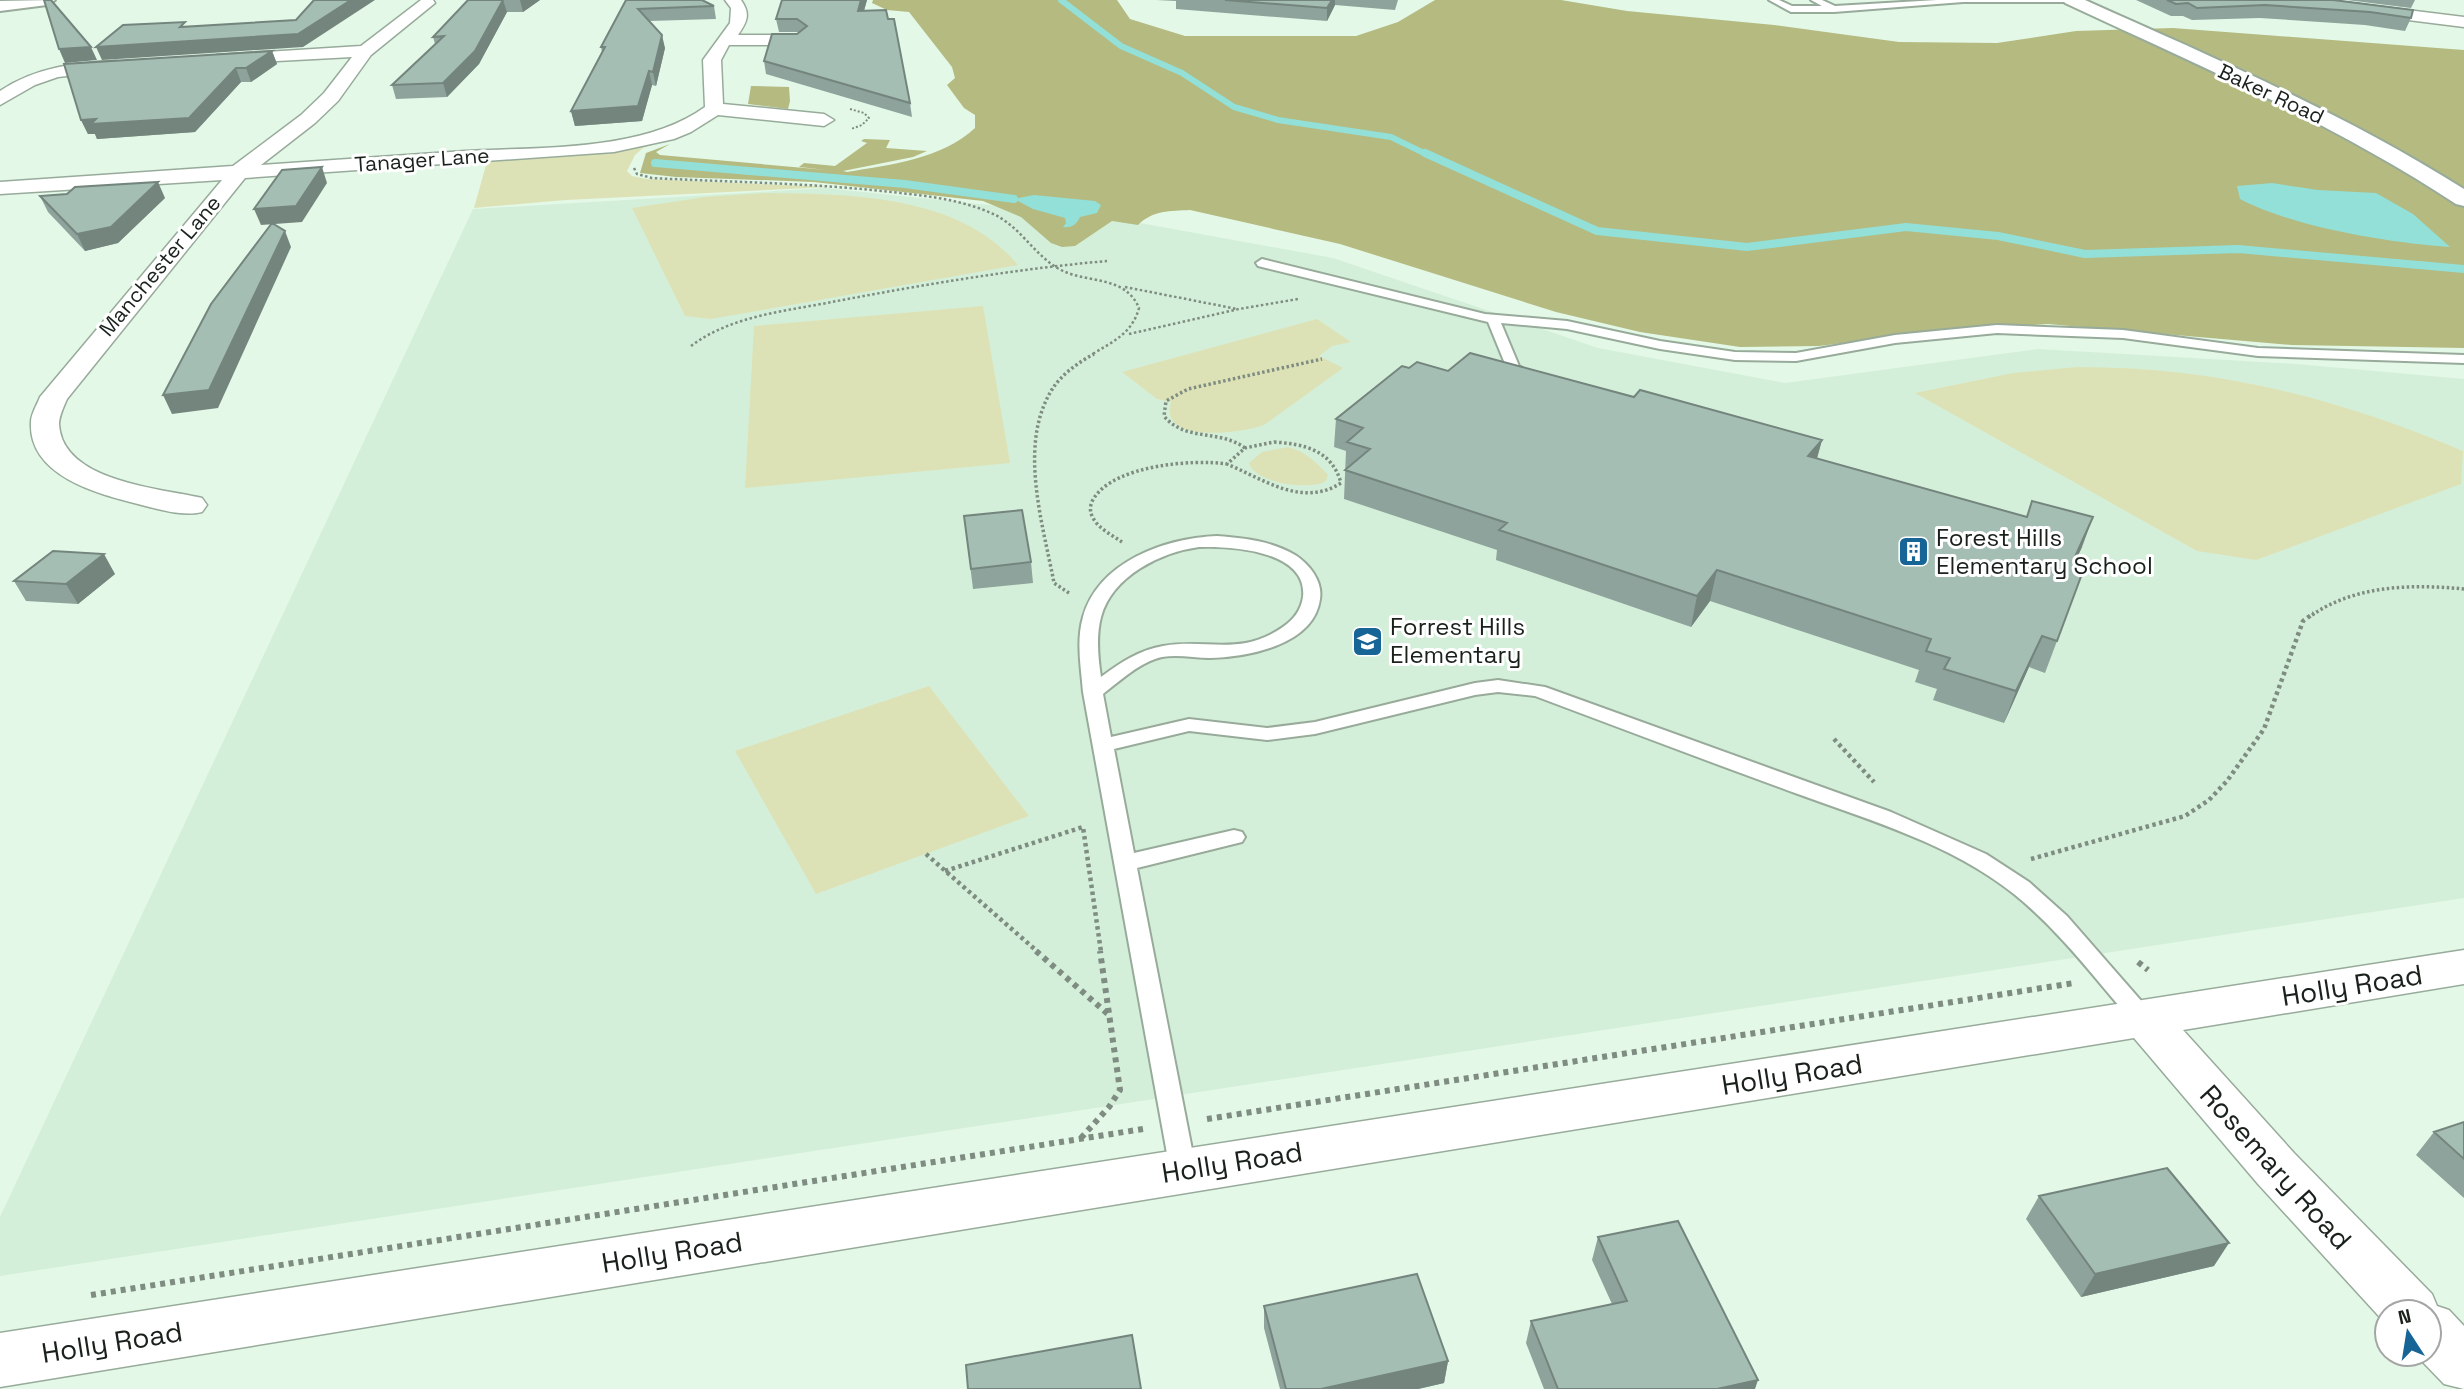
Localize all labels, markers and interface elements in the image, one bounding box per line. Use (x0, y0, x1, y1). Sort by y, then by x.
street label: Baker Road (2214, 57, 2329, 130)
street label: Tanager Lane (354, 141, 490, 178)
street label: Manchester Lane (93, 190, 226, 342)
place label: Forest Hills Elementary School (1936, 522, 2153, 581)
building icon: Forest Hills Elementary School (1896, 535, 1930, 569)
place label: Forrest Hills Elementary (1390, 611, 1525, 670)
school or university icon: Forrest Hills Elementary (1350, 624, 1384, 658)
street label: Holly Road (2279, 956, 2425, 1014)
street label: Holly Road (1719, 1045, 1865, 1103)
street label: Rosemary Road (2192, 1077, 2360, 1257)
street label: Holly Road (1159, 1133, 1305, 1191)
street label: Holly Road (599, 1223, 745, 1281)
north arrow (2373, 1298, 2443, 1368)
text: N (2396, 1303, 2413, 1330)
street label: Holly Road (39, 1313, 185, 1371)

